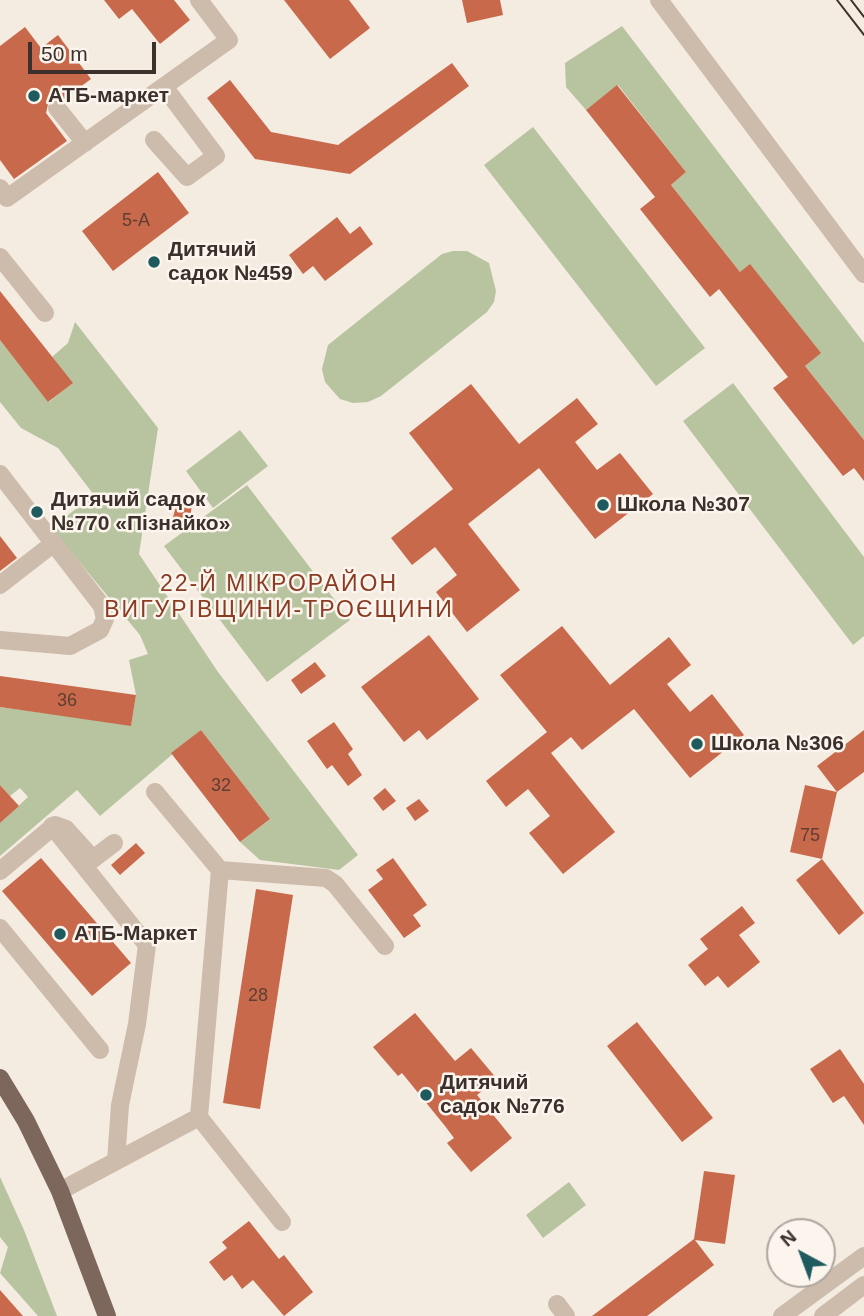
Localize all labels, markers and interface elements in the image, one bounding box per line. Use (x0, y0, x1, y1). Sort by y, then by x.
scale bar (32, 28, 159, 72)
text: 50 m (41, 42, 88, 65)
place label: АТБ-маркет (48, 83, 169, 109)
marker: АТБ-маркет (26, 88, 42, 104)
house number: 5-А (122, 210, 150, 232)
place label: Дитячий садок №459 (168, 237, 293, 287)
marker: Дитячий садок №459 (146, 254, 162, 270)
place label: Дитячий садок №770 «Пізнайко» (51, 487, 230, 537)
place label: Школа №307 (617, 492, 750, 518)
marker: Школа №307 (595, 497, 611, 513)
marker: Дитячий садок №770 «Пізнайко» (29, 504, 45, 520)
district label: 22-Й МІКРОРАЙОН ВИГУРІВЩИНИ-ТРОЄЩИНИ (107, 571, 451, 625)
house number: 36 (57, 690, 77, 712)
place label: Школа №306 (711, 731, 844, 757)
marker: Школа №306 (689, 736, 705, 752)
house number: 32 (211, 775, 231, 797)
house number: 75 (800, 825, 820, 847)
place label: АТБ-Маркет (74, 921, 197, 947)
marker: АТБ-Маркет (52, 926, 68, 942)
house number: 28 (248, 985, 268, 1007)
place label: Дитячий садок №776 (440, 1070, 565, 1120)
marker: Дитячий садок №776 (418, 1087, 434, 1103)
north arrow (766, 1218, 836, 1288)
text: N (776, 1226, 800, 1251)

